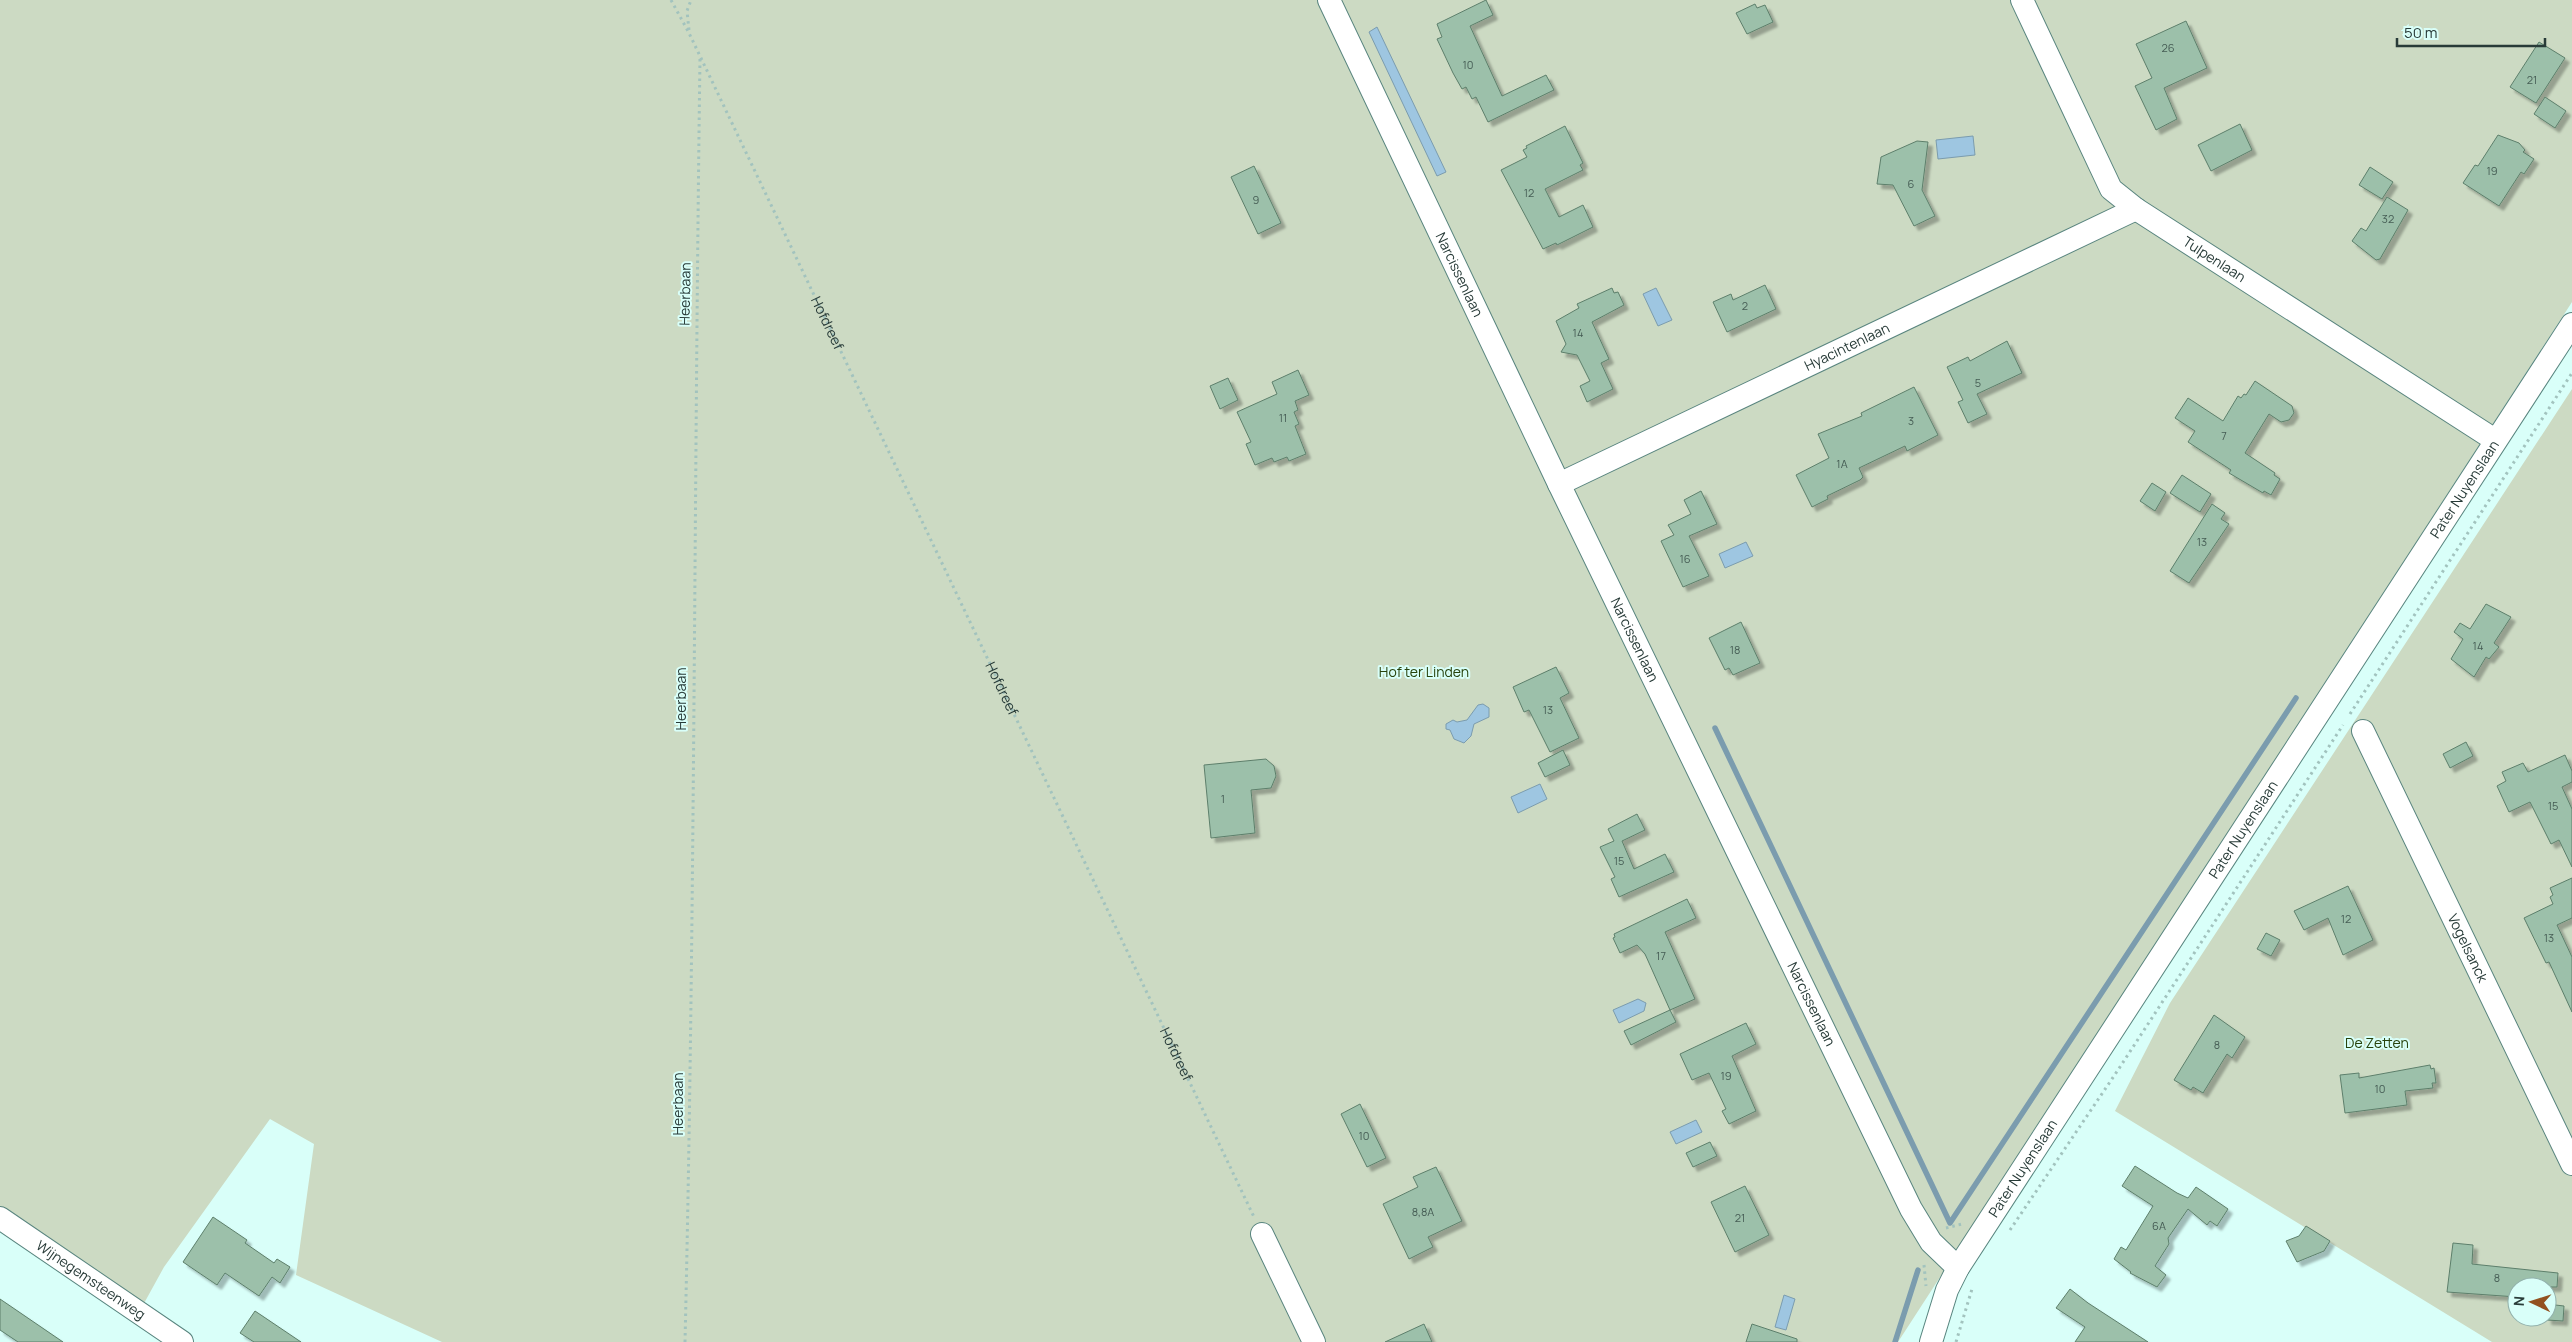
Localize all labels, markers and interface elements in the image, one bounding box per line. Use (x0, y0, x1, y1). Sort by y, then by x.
scale bar (2397, 15, 2544, 47)
text: 50 m (2404, 22, 2438, 43)
house number: 26 (2161, 40, 2175, 55)
house number: 10 (1462, 57, 1474, 72)
house number: 21 (2527, 72, 2537, 87)
house number: 19 (2486, 163, 2498, 178)
house number: 6 (1908, 176, 1915, 191)
house number: 12 (1524, 185, 1534, 200)
house number: 9 (1253, 192, 1260, 207)
house number: 32 (2382, 211, 2394, 226)
street label: Narcissenlaan (1432, 229, 1488, 320)
street label: Tulpenlaan (2180, 232, 2250, 286)
street label: Heerbaan (674, 262, 695, 326)
street label: Hofdreef (807, 293, 849, 353)
house number: 2 (1742, 298, 1748, 313)
street label: Hyacintenlaan (1801, 318, 1893, 375)
house number: 14 (1573, 325, 1583, 340)
house number: 5 (1975, 375, 1981, 390)
house number: 11 (1279, 410, 1287, 425)
house number: 3 (1908, 413, 1914, 428)
house number: 7 (2221, 428, 2227, 443)
street label: Pater Nuyenslaan (2425, 436, 2503, 542)
house number: 1A (1836, 456, 1848, 471)
house number: 13 (2197, 534, 2207, 549)
house number: 16 (1679, 551, 1691, 566)
street label: Narcissenlaan (1607, 594, 1664, 685)
house number: 14 (2473, 638, 2483, 653)
house number: 18 (1730, 642, 1740, 657)
street label: Hofdreef (981, 659, 1023, 718)
park label: Hof ter Linden (1379, 662, 1469, 681)
street label: Heerbaan (671, 667, 690, 731)
house number: 13 (1543, 702, 1553, 717)
street label: Pater Nuyenslaan (2204, 777, 2282, 882)
house number: 1 (1221, 791, 1225, 806)
house number: 15 (2548, 798, 2558, 813)
house number: 15 (1614, 853, 1624, 868)
street label: Vogelsanck (2444, 910, 2493, 986)
house number: 12 (2341, 911, 2351, 926)
house number: 13 (2544, 930, 2554, 945)
house number: 17 (1656, 948, 1666, 963)
street label: Narcissenlaan (1783, 959, 1840, 1049)
street label: Hofdreef (1156, 1024, 1198, 1084)
park label: De Zetten (2345, 1033, 2409, 1052)
house number: 8 (2214, 1037, 2220, 1052)
house number: 19 (1720, 1068, 1732, 1083)
street label: Heerbaan (668, 1072, 687, 1136)
house number: 10 (2374, 1081, 2386, 1096)
street label: Pater Nuyenslaan (1984, 1115, 2061, 1221)
house number: 10 (1358, 1128, 1370, 1143)
house number: 8,8A (1412, 1204, 1434, 1219)
house number: 21 (1735, 1210, 1745, 1225)
house number: 6A (2152, 1218, 2166, 1233)
street label: Wijnegemsteenweg (33, 1236, 150, 1324)
house number: 8 (2494, 1270, 2500, 1285)
north arrow (2507, 1277, 2557, 1327)
text: N (2509, 1295, 2528, 1307)

